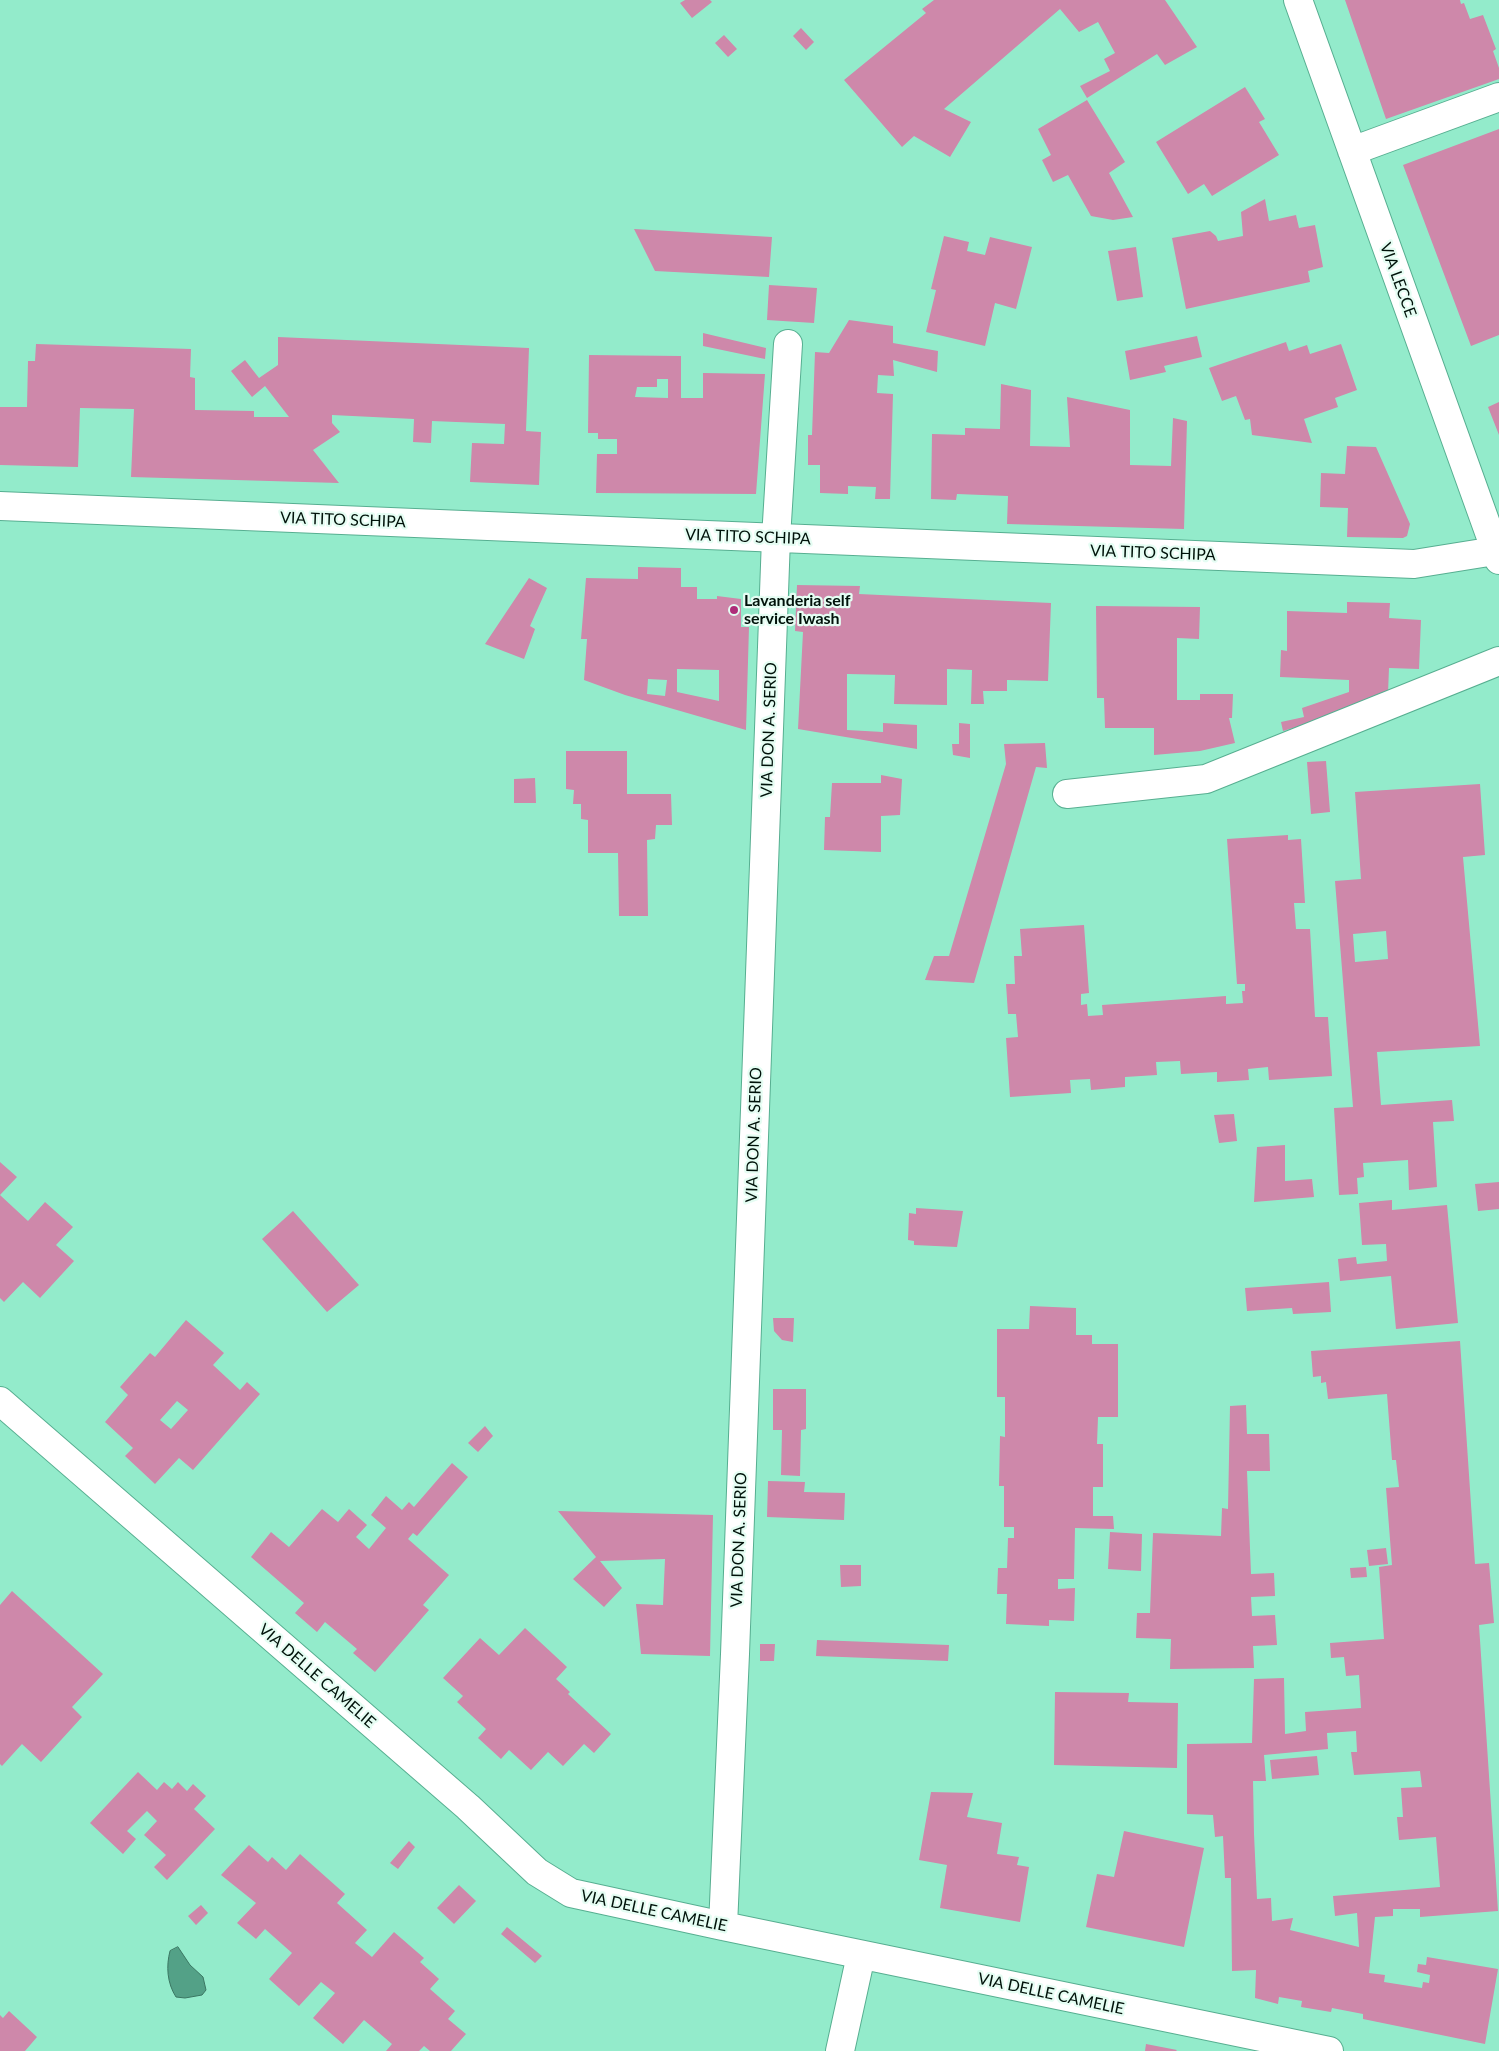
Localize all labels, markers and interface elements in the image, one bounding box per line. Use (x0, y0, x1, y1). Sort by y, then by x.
street label: VIA LECCE (1376, 240, 1420, 320)
street label: VIA TITO SCHIPA (280, 508, 406, 532)
street label: VIA TITO SCHIPA (685, 525, 811, 549)
street label: VIA TITO SCHIPA (1090, 541, 1216, 565)
place label: Lavanderia self service Iwash (744, 591, 851, 629)
marker: Lavanderia self service Iwash (728, 604, 740, 616)
street label: VIA DON A. SERIO (757, 662, 781, 798)
street label: VIA DON A. SERIO (742, 1067, 766, 1203)
street label: VIA DON A. SERIO (727, 1472, 751, 1608)
street label: VIA DELLE CAMELIE (254, 1620, 380, 1732)
street label: VIA DELLE CAMELIE (579, 1886, 729, 1936)
street label: VIA DELLE CAMELIE (976, 1969, 1126, 2019)

